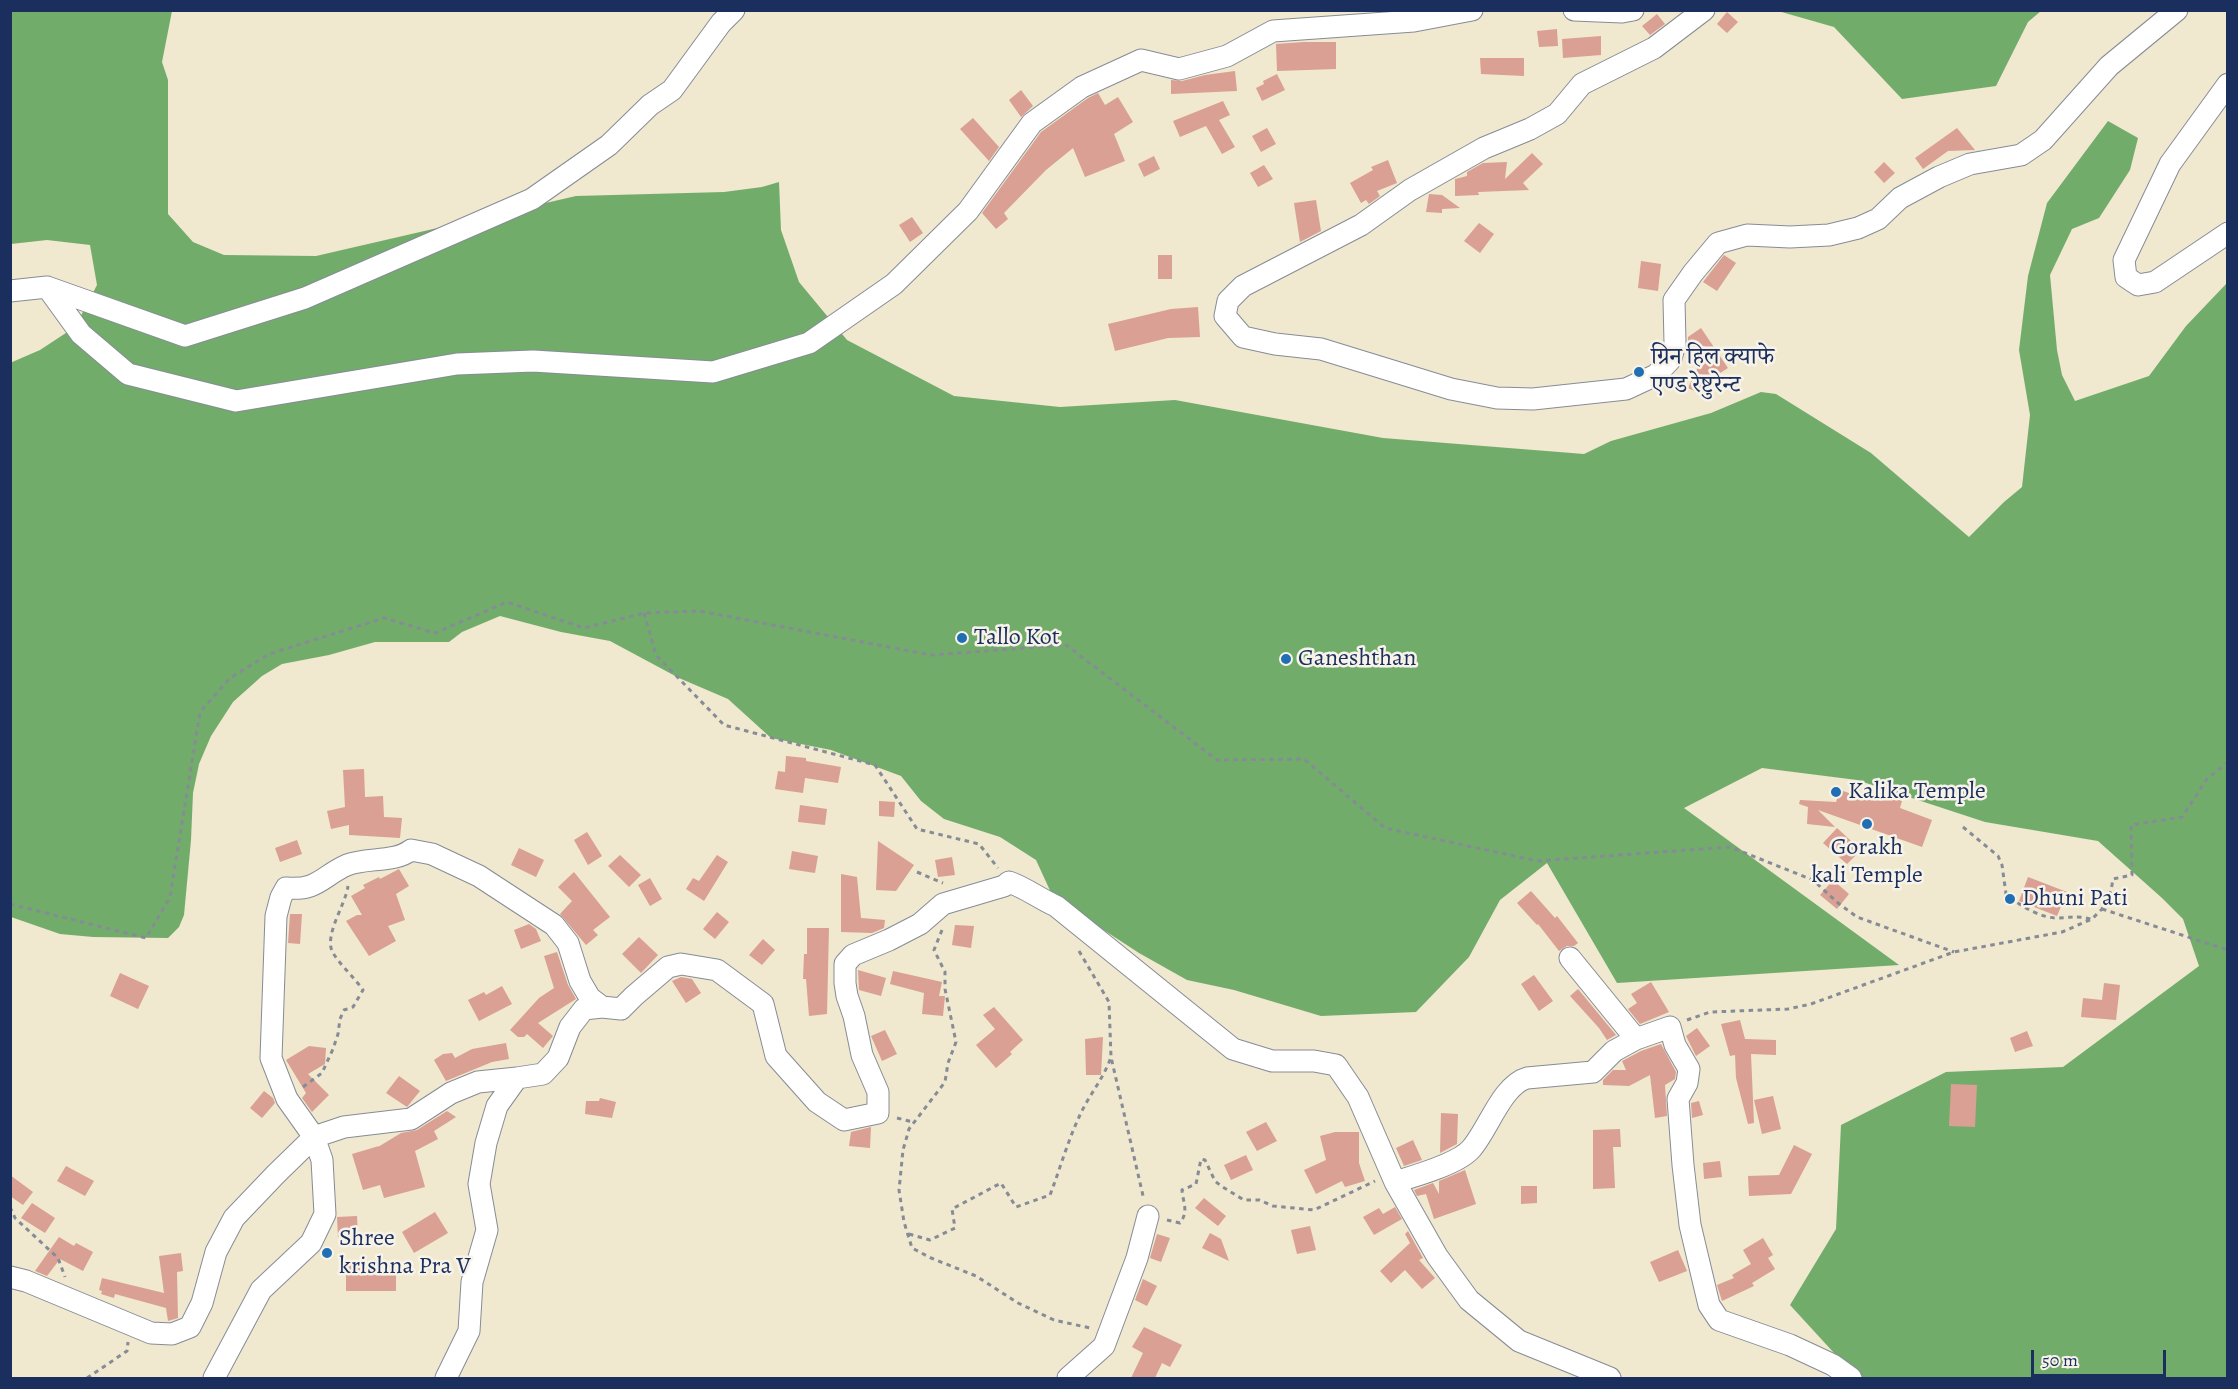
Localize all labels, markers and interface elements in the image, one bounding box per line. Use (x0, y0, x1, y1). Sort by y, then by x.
place label: ग्रिन हिल क्याफे एण्ड रेष्टुरेन्ट (1651, 344, 1774, 400)
marker: ग्रिन हिल क्याफे एण्ड रेष्टुरेन्ट (1632, 365, 1646, 379)
place label: Tallo Kot (974, 624, 1060, 652)
marker: Tallo Kot (955, 631, 969, 645)
place label: Ganeshthan (1298, 645, 1416, 673)
marker: Ganeshthan (1279, 652, 1293, 666)
place label: Kalika Temple (1848, 778, 1986, 806)
marker: Kalika Temple (1829, 785, 1843, 799)
marker: Gorakh kali Temple (1860, 817, 1874, 831)
place label: Gorakh kali Temple (1811, 834, 1923, 890)
place label: Dhuni Pati (2022, 885, 2128, 913)
marker: Dhuni Pati (2003, 892, 2017, 906)
place label: Shree krishna Pra V (339, 1225, 471, 1281)
marker: Shree krishna Pra V (320, 1246, 334, 1260)
scale bar (2034, 1338, 2169, 1376)
text: 50 m (2042, 1348, 2078, 1372)

